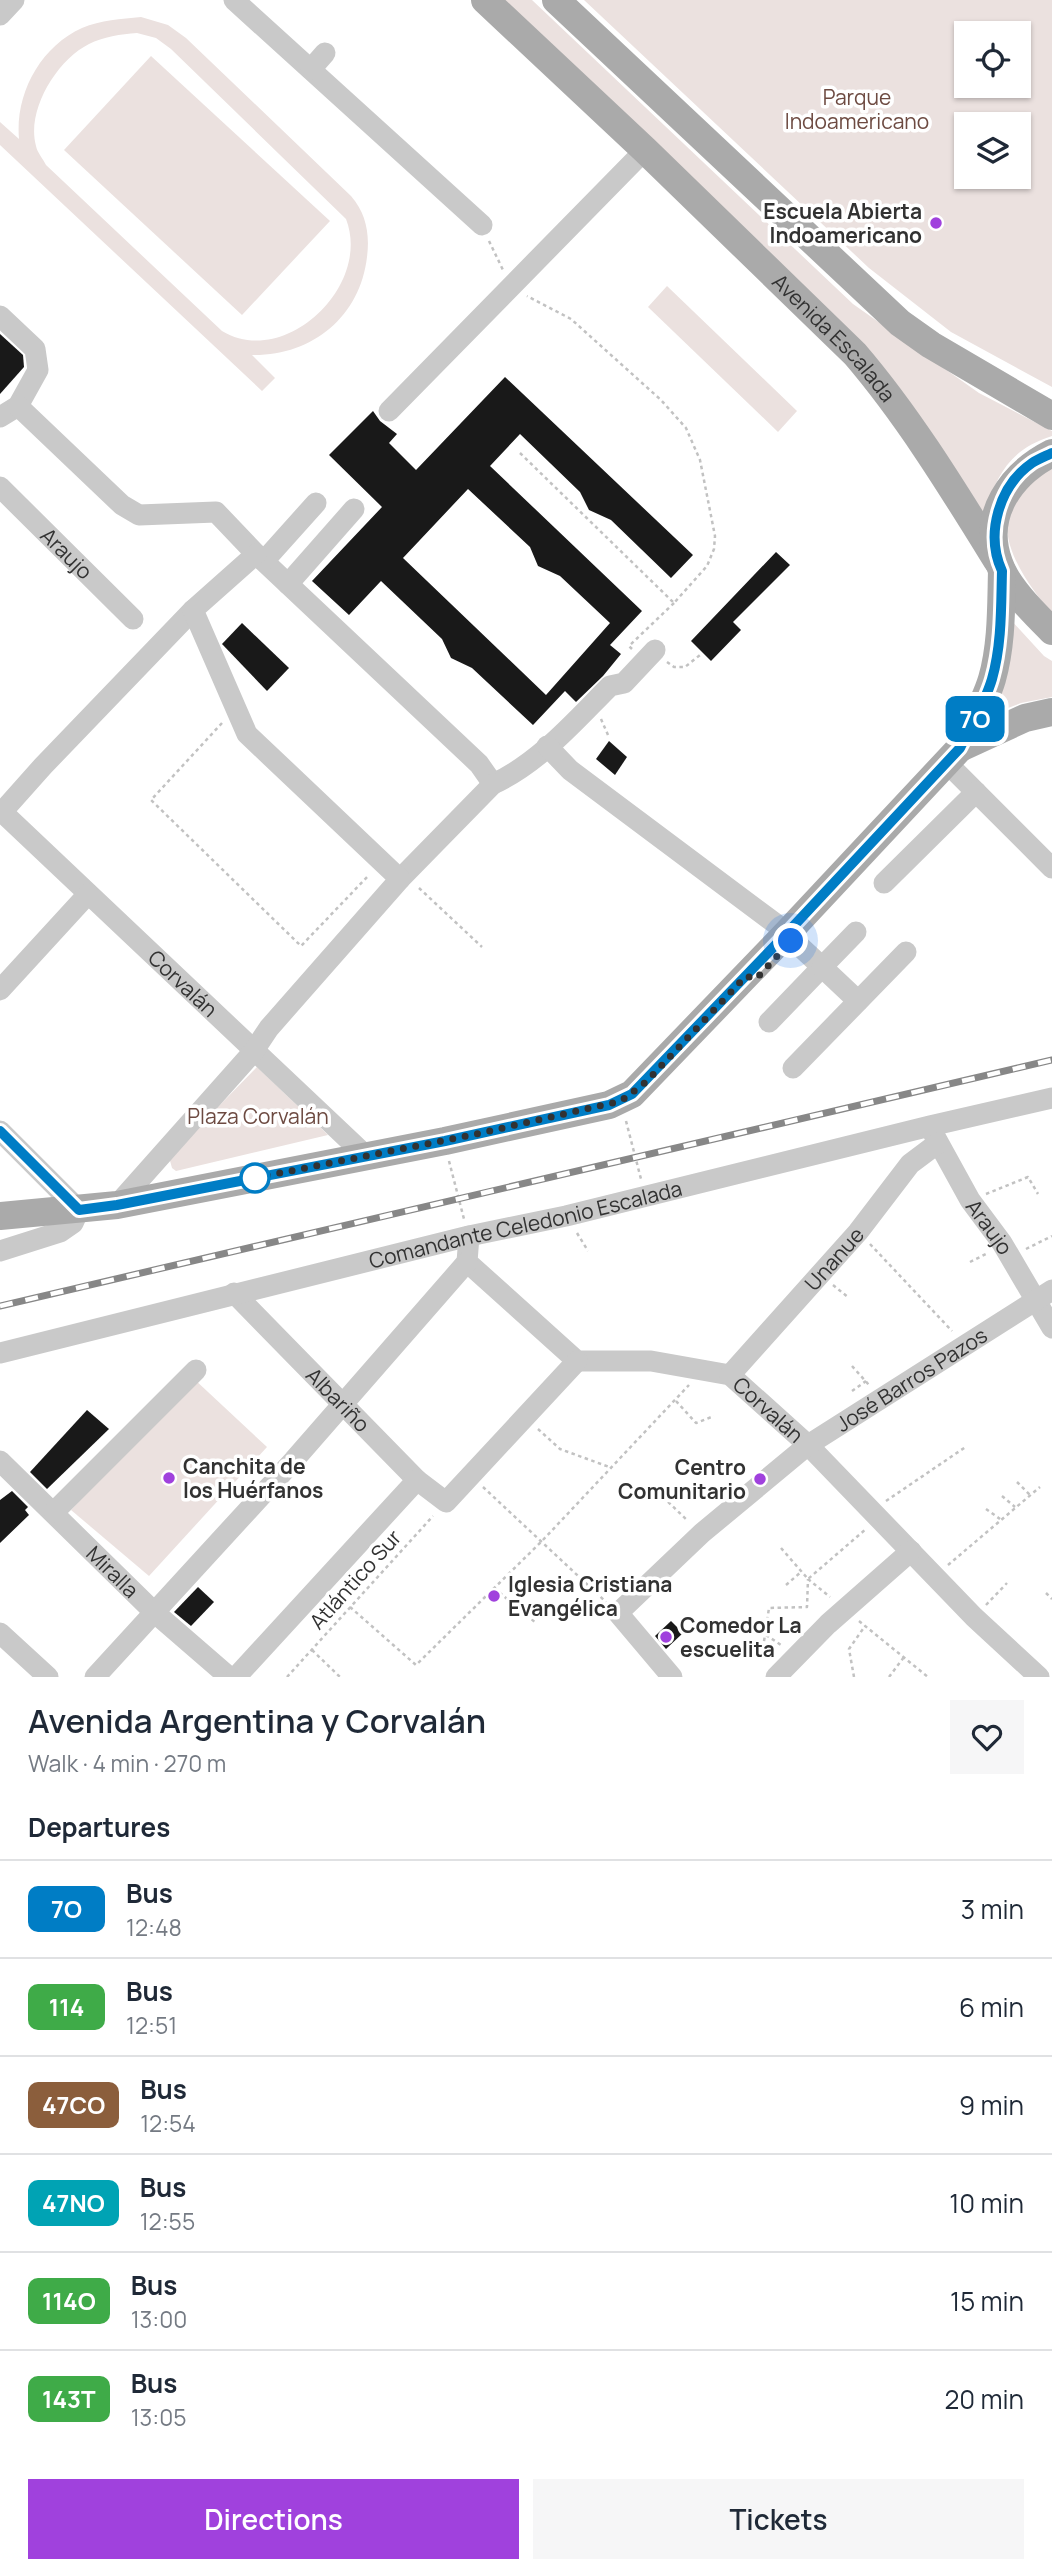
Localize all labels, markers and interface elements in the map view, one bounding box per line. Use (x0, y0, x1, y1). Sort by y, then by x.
map controls (954, 21, 1031, 189)
button: locate (954, 21, 1031, 98)
park label: Parque Indoamericano (785, 83, 929, 135)
button: layers (954, 112, 1031, 189)
place label: Escuela Abierta Indoamericano (763, 197, 922, 249)
marker: Escuela Abierta Indoamericano (928, 215, 944, 231)
street label: Avenida Escalada (767, 267, 902, 407)
street label: Araujo (35, 521, 99, 585)
line badge: 7O (944, 696, 1006, 742)
text: 7O (960, 702, 990, 735)
your location (773, 923, 808, 958)
street label: Corvalán (142, 943, 224, 1023)
park label: Plaza Corvalán (187, 1102, 329, 1130)
unlabelled marker (240, 1163, 270, 1193)
street label: Comandante Celedonio Escalada (366, 1174, 685, 1274)
street label: Araujo (960, 1193, 1020, 1259)
street label: Unanue (798, 1221, 870, 1296)
street label: José Barros Pazos (830, 1321, 992, 1438)
street label: Albariño (300, 1361, 376, 1438)
street label: Corvalán (727, 1370, 810, 1449)
place label: Canchita de los Huérfanos (183, 1452, 323, 1504)
place label: Centro Comunitario (618, 1453, 746, 1505)
marker: Canchita de los Huérfanos (161, 1470, 177, 1486)
marker: Centro Comunitario (752, 1471, 768, 1487)
street label: Atlántico Sur (303, 1523, 407, 1635)
street label: Miralla (81, 1540, 145, 1604)
place label: Iglesia Cristiana Evangélica (508, 1570, 672, 1622)
marker: Iglesia Cristiana Evangélica (486, 1588, 502, 1604)
place label: Comedor La escuelita (680, 1611, 802, 1663)
marker: Comedor La escuelita (658, 1629, 674, 1645)
text: Avenida Argentina y Corvalán (28, 1698, 486, 1743)
button: heart (950, 1700, 1024, 1774)
text: Walk · 4 min · 270 m (28, 1747, 226, 1779)
text: Departures (28, 1809, 170, 1845)
text: Bus (126, 1875, 173, 1911)
text: 3 min (961, 1891, 1024, 1927)
text: 7O (51, 1892, 82, 1925)
text: 12:48 (126, 1911, 182, 1943)
text: Bus (126, 1973, 173, 2009)
text: 6 min (959, 1989, 1024, 2025)
text: 114 (49, 1990, 84, 2023)
text: 12:51 (126, 2009, 177, 2041)
text: Bus (140, 2071, 187, 2107)
text: 9 min (959, 2087, 1024, 2123)
text: 47CO (42, 2088, 105, 2121)
text: 12:54 (140, 2107, 196, 2139)
text: Bus (140, 2169, 186, 2205)
text: 10 min (949, 2185, 1024, 2221)
text: 47NO (42, 2186, 105, 2219)
text: 12:55 (140, 2205, 195, 2237)
text: Bus (131, 2267, 177, 2303)
text: 15 min (950, 2283, 1024, 2319)
text: 114O (42, 2284, 96, 2317)
text: 13:00 (131, 2303, 187, 2335)
text: Bus (131, 2365, 177, 2401)
text: 20 min (945, 2381, 1024, 2417)
text: 143T (42, 2382, 96, 2415)
text: 13:05 (131, 2401, 187, 2433)
button: Directions (28, 2479, 519, 2559)
button: Tickets (533, 2479, 1024, 2559)

